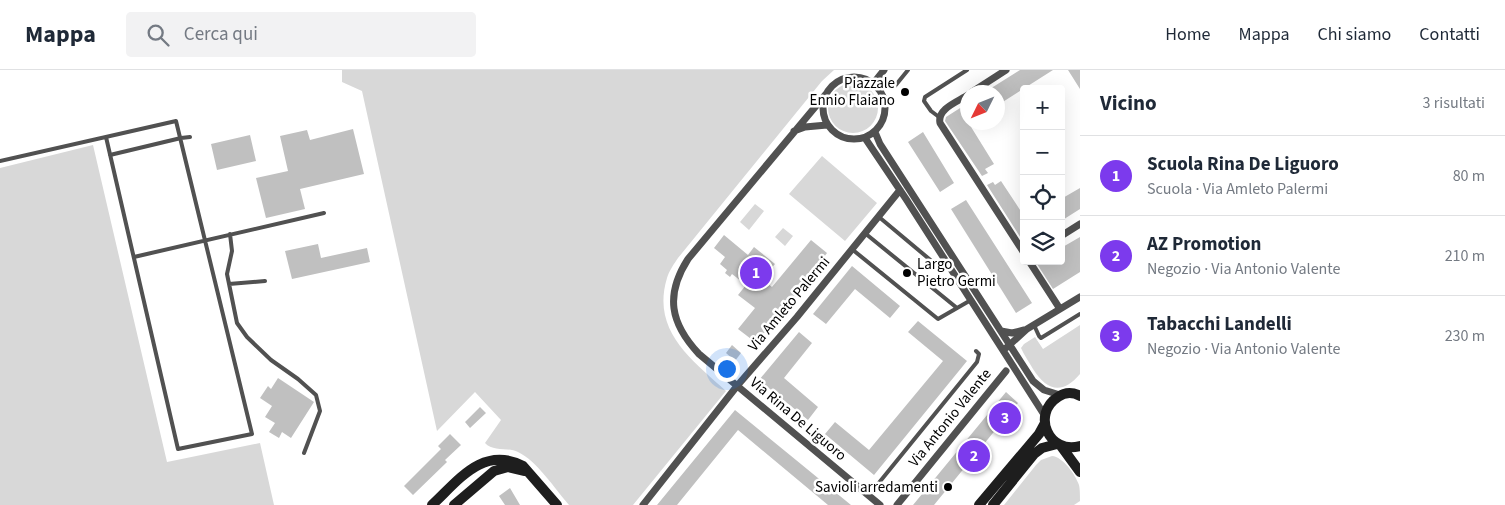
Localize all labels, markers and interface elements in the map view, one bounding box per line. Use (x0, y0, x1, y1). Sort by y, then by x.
search box (126, 12, 476, 57)
text: Mappa (25, 17, 96, 52)
icon: search (144, 21, 172, 49)
text: Cerca qui (184, 21, 258, 48)
text: Home (1165, 22, 1211, 47)
text: Mappa (1239, 22, 1290, 47)
text: Chi siamo (1318, 22, 1391, 47)
text: Contatti (1419, 22, 1480, 47)
place label: Piazzale Ennio Flaiano (809, 73, 895, 111)
north arrow (960, 85, 1005, 130)
map controls (1020, 85, 1065, 265)
button: + (1020, 85, 1065, 130)
marker: Piazzale Ennio Flaiano (899, 86, 911, 98)
text: Vicino (1100, 88, 1157, 118)
text: 3 risultati (1423, 92, 1485, 114)
button: − (1020, 130, 1065, 175)
text: Scuola Rina De Liguoro (1147, 151, 1339, 178)
text: 1 (1112, 165, 1120, 187)
text: 80 m (1453, 165, 1485, 187)
button: locate (1020, 175, 1065, 220)
text: Scuola · Via Amleto Palermi (1147, 178, 1328, 200)
button: layers (1020, 220, 1065, 265)
text: AZ Promotion (1147, 231, 1261, 258)
text: 2 (1112, 245, 1120, 267)
text: 210 m (1445, 245, 1485, 267)
street label: Via Amleto Palermi (743, 252, 835, 356)
pin: 1 (740, 254, 772, 292)
place label: Largo Pietro Germi (917, 254, 996, 292)
text: Negozio · Via Antonio Valente (1147, 258, 1341, 280)
marker: Largo Pietro Germi (901, 267, 913, 279)
text: Tabacchi Landelli (1147, 311, 1292, 338)
text: 3 (1112, 325, 1120, 347)
text: 230 m (1445, 325, 1485, 347)
text: Negozio · Via Antonio Valente (1147, 338, 1341, 360)
your location (714, 356, 740, 382)
street label: Via Antonio Valente (904, 364, 996, 472)
street label: Via Rina De Liguoro (745, 372, 851, 466)
pin: 3 (989, 399, 1021, 437)
pin: 2 (958, 437, 990, 475)
place label: Savioli arredamenti (815, 477, 938, 498)
marker: Savioli arredamenti (942, 481, 954, 493)

